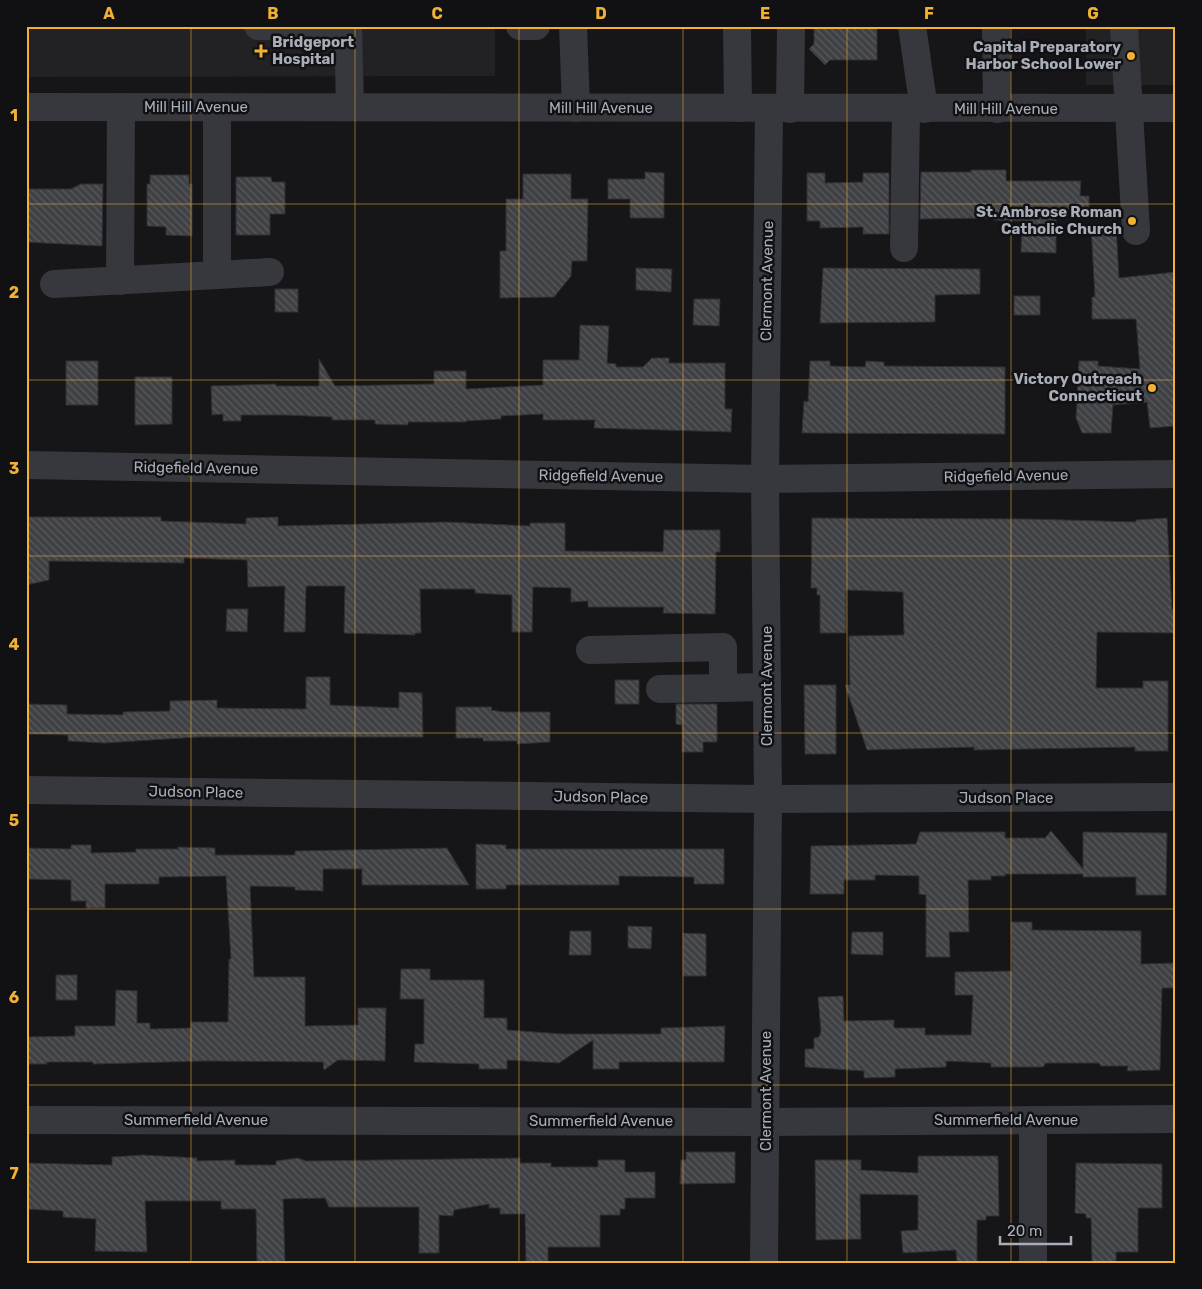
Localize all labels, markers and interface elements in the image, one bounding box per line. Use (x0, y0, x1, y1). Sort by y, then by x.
text: A (103, 4, 115, 23)
text: B (267, 4, 279, 23)
text: C (431, 4, 443, 23)
text: D (595, 4, 607, 23)
text: E (760, 4, 770, 23)
text: F (924, 4, 934, 23)
text: G (1087, 4, 1099, 23)
place label: Bridgeport Hospital (272, 33, 354, 68)
place label: Capital Preparatory Harbor School Lower (966, 38, 1121, 73)
marker: Bridgeport Hospital (254, 44, 268, 58)
marker: Capital Preparatory Harbor School Lower (1125, 50, 1137, 62)
street label: Mill Hill Avenue (144, 98, 248, 116)
street label: Mill Hill Avenue (549, 99, 653, 117)
street label: Mill Hill Avenue (954, 100, 1058, 118)
text: 1 (10, 106, 18, 125)
place label: St. Ambrose Roman Catholic Church (976, 203, 1122, 238)
marker: St. Ambrose Roman Catholic Church (1126, 215, 1138, 227)
street label: Clermont Avenue (757, 221, 777, 341)
text: 2 (9, 283, 19, 302)
place label: Victory Outreach Connecticut (1013, 370, 1142, 405)
marker: Victory Outreach Connecticut (1146, 382, 1158, 394)
street label: Ridgefield Avenue (134, 458, 258, 478)
text: 3 (9, 459, 19, 478)
street label: Ridgefield Avenue (539, 466, 663, 486)
street label: Ridgefield Avenue (944, 466, 1068, 486)
street label: Clermont Avenue (758, 626, 776, 746)
text: 4 (9, 635, 20, 654)
street label: Judson Place (149, 782, 243, 802)
street label: Judson Place (554, 787, 648, 807)
street label: Judson Place (959, 789, 1053, 807)
text: 5 (9, 811, 19, 830)
text: 6 (9, 988, 19, 1007)
street label: Clermont Avenue (757, 1031, 775, 1151)
street label: Summerfield Avenue (124, 1111, 268, 1129)
street label: Summerfield Avenue (934, 1111, 1078, 1129)
street label: Summerfield Avenue (529, 1112, 673, 1130)
text: 7 (9, 1164, 19, 1183)
scale bar (1000, 1214, 1071, 1246)
text: 20 m (1007, 1222, 1042, 1240)

